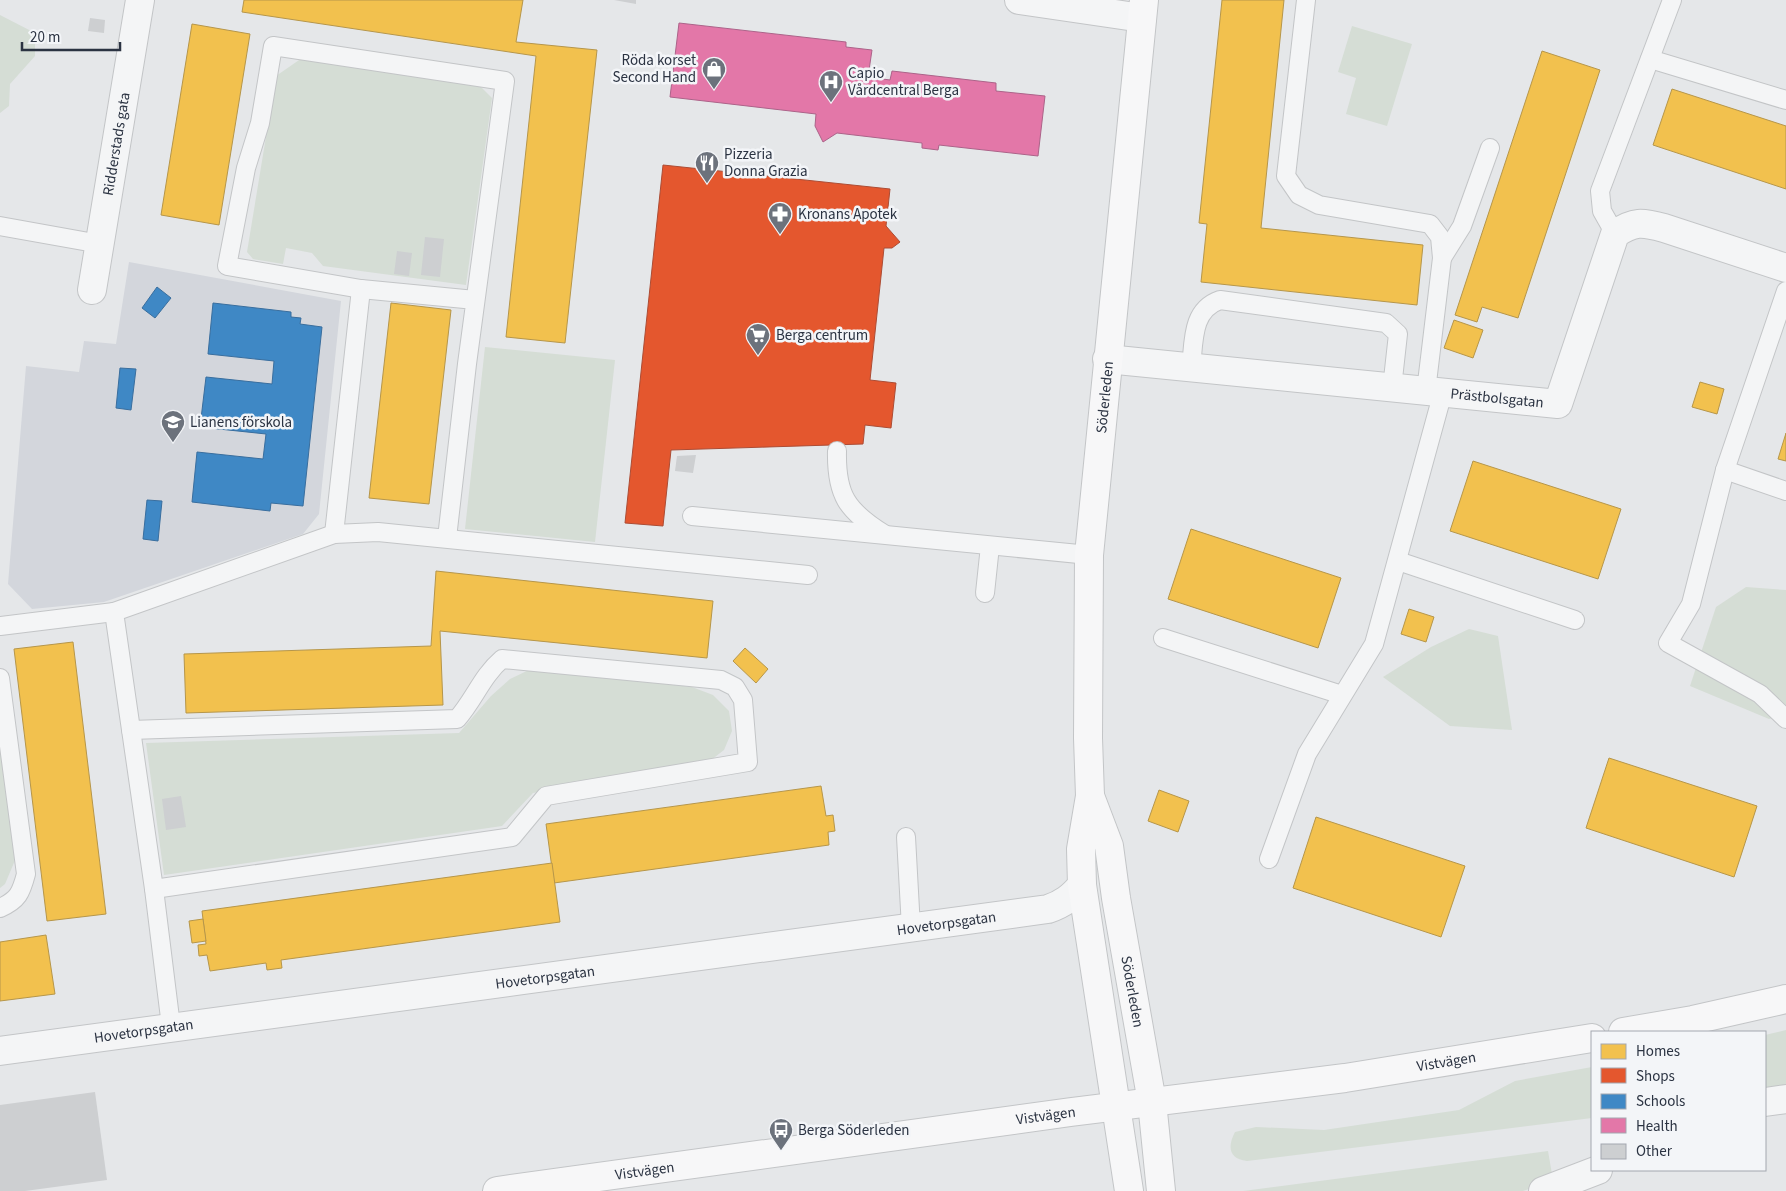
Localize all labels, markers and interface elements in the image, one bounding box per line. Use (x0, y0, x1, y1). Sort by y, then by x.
scale bar (22, 20, 120, 52)
text: 20 m (30, 27, 60, 48)
place label: Röda korset Second Hand (612, 50, 696, 88)
shop icon: Röda korset Second Hand (701, 56, 727, 90)
place label: Capio Vårdcentral Berga (848, 63, 959, 101)
hospital icon: Capio Vårdcentral Berga (818, 69, 844, 103)
street label: Ridderstads gata (97, 91, 135, 197)
place label: Pizzeria Donna Grazia (724, 144, 808, 182)
restaurant icon: Pizzeria Donna Grazia (694, 150, 720, 184)
pharmacy icon: Kronans Apotek (767, 201, 793, 235)
place label: Kronans Apotek (798, 204, 898, 225)
supermarket icon: Berga centrum (745, 322, 771, 356)
place label: Berga centrum (776, 325, 868, 346)
street label: Söderleden (1091, 360, 1119, 434)
street label: Prästbolsgatan (1449, 383, 1545, 413)
school or university icon: Lianens förskola (160, 409, 186, 443)
place label: Lianens förskola (190, 412, 292, 433)
street label: Hovetorpsgatan (895, 906, 997, 941)
street label: Söderleden (1116, 954, 1149, 1029)
street label: Hovetorpsgatan (494, 960, 596, 994)
street label: Hovetorpsgatan (93, 1014, 195, 1048)
legend (1591, 1031, 1766, 1171)
text: Homes (1636, 1041, 1680, 1062)
street label: Vistvägen (1415, 1046, 1477, 1077)
text: Shops (1636, 1066, 1675, 1087)
text: Schools (1636, 1091, 1685, 1112)
street label: Vistvägen (1015, 1101, 1077, 1130)
text: Health (1636, 1116, 1678, 1137)
bus stop icon: Berga Söderleden (768, 1117, 794, 1151)
place label: Berga Söderleden (798, 1120, 910, 1141)
text: Other (1636, 1141, 1673, 1162)
street label: Vistvägen (614, 1156, 676, 1185)

